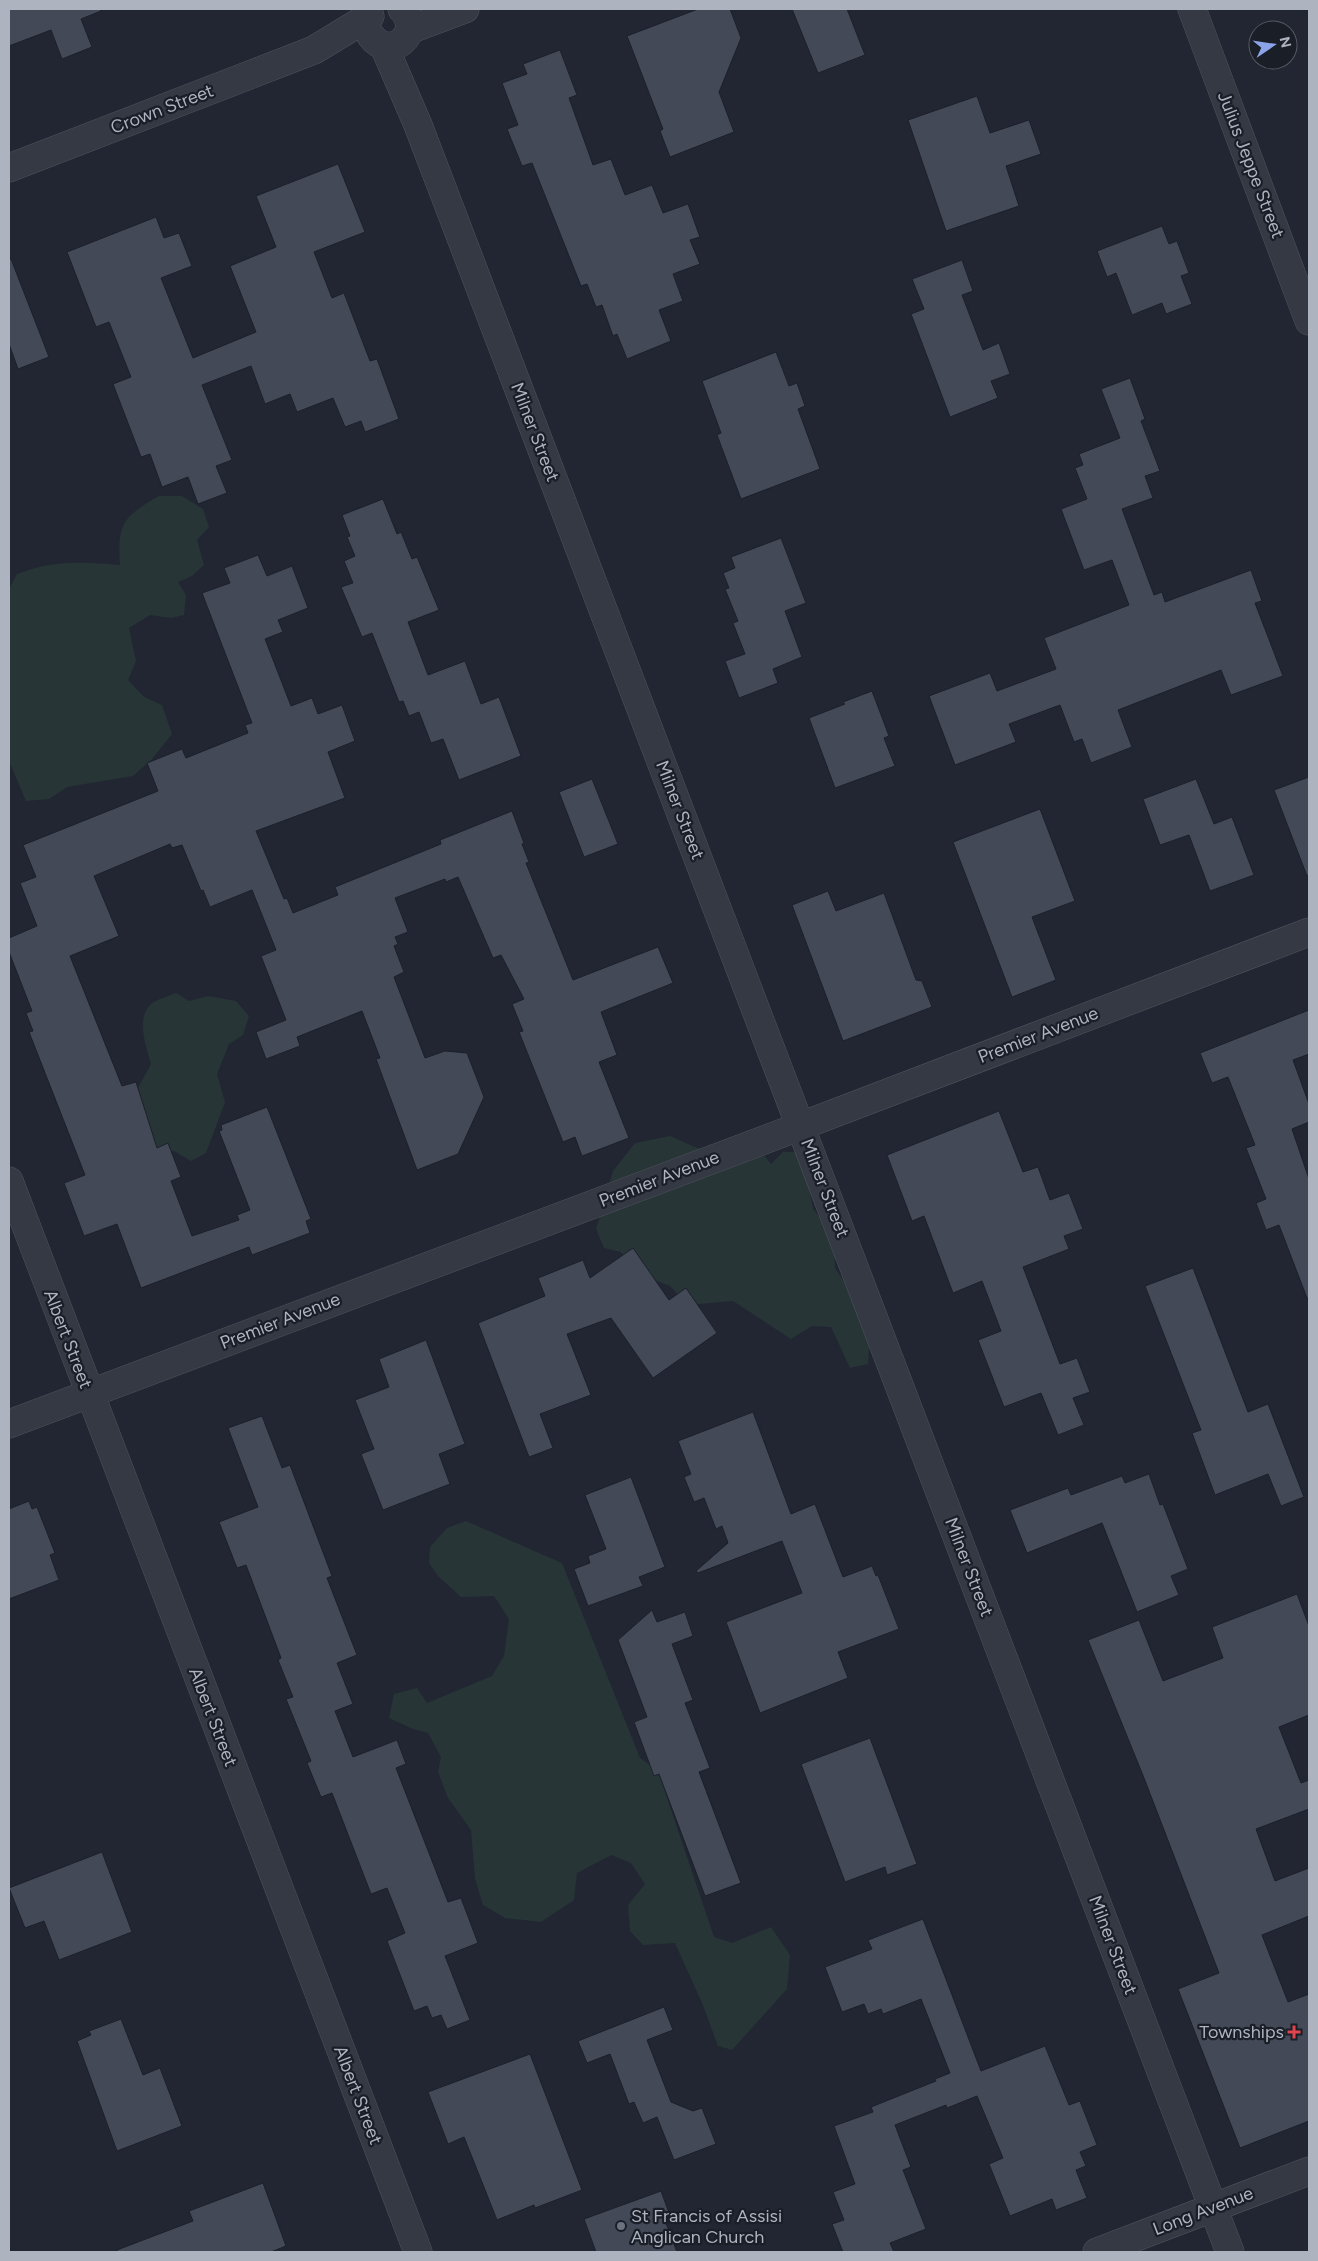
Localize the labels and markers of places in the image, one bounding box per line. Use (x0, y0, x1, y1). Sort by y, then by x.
place label: Townships (1199, 2021, 1284, 2043)
marker: Townships (1288, 2026, 1300, 2038)
place label: St Francis of Assisi Anglican Church (631, 2205, 782, 2248)
marker: St Francis of Assisi Anglican Church (615, 2220, 627, 2232)

